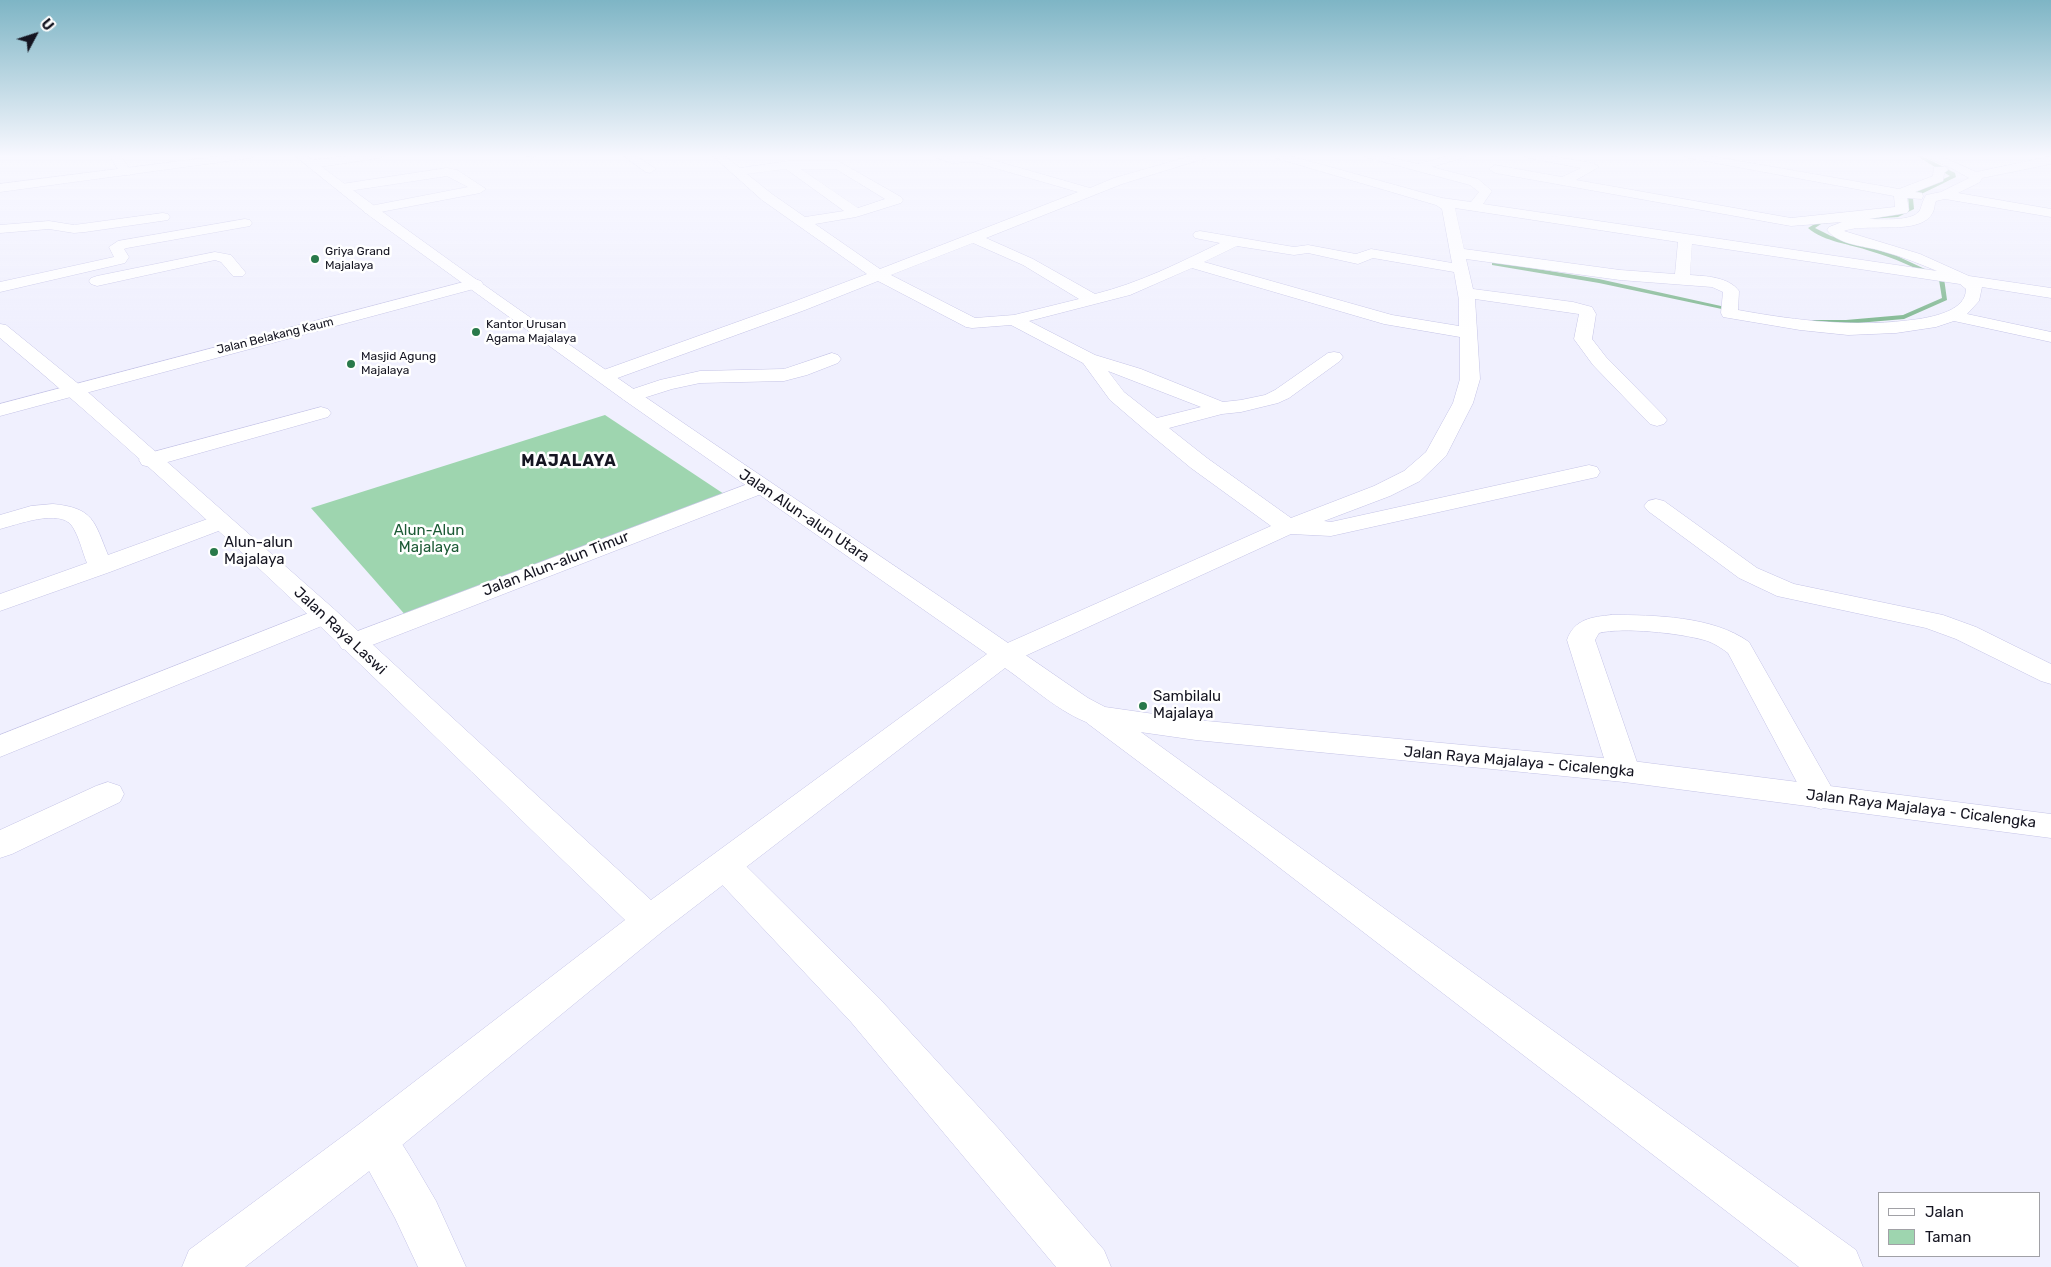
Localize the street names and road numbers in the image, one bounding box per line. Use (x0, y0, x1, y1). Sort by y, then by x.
street label: Jalan Belakang Kaum (215, 315, 335, 357)
street label: Jalan Alun-alun Utara (735, 466, 873, 566)
street label: Jalan Alun-alun Timur (480, 528, 632, 600)
street label: Jalan Raya Laswi (290, 583, 390, 679)
street label: Jalan Raya Majalaya - Cicalengka (1403, 743, 1635, 781)
street label: Jalan Raya Majalaya - Cicalengka (1805, 786, 2037, 832)

